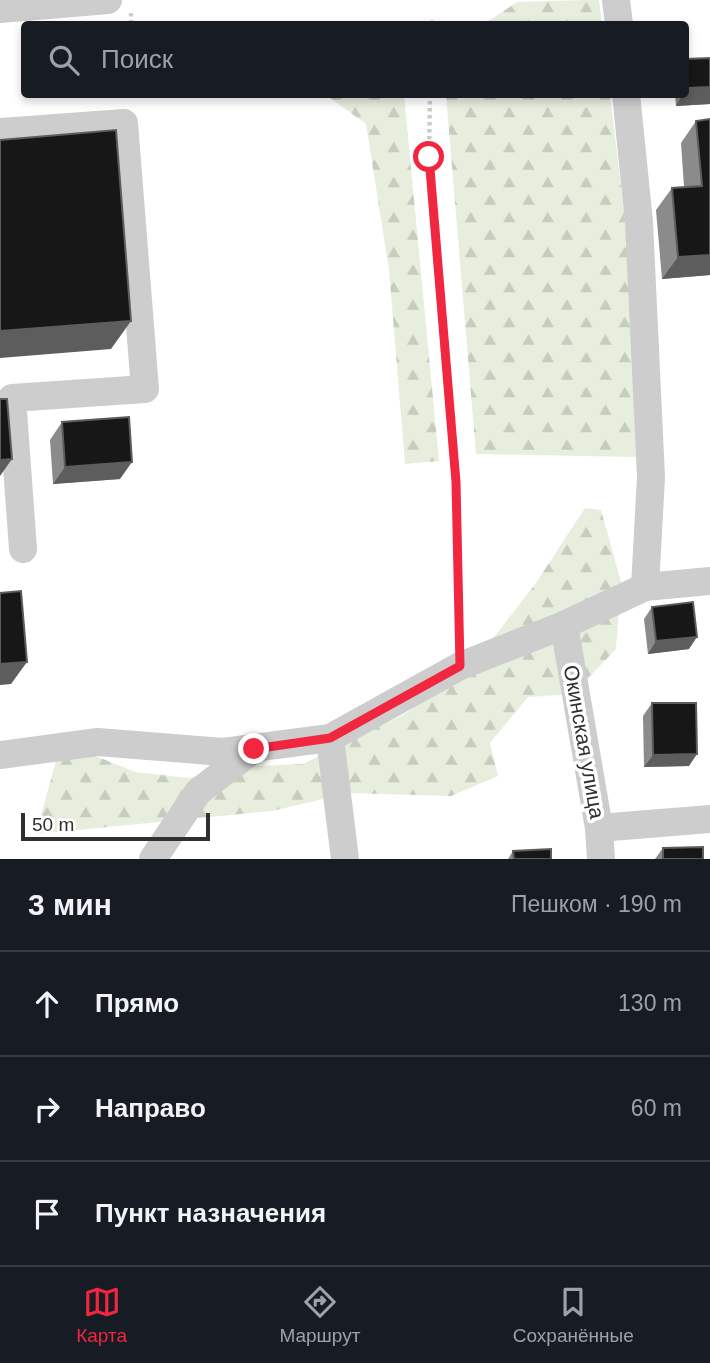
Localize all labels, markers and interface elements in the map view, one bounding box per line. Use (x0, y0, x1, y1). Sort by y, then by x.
search box (21, 21, 689, 98)
icon: search (45, 41, 83, 79)
text: Поиск (101, 44, 173, 74)
route start (413, 141, 444, 172)
street label: Окинская улица (560, 663, 609, 821)
route end (238, 733, 269, 764)
scale bar (21, 810, 210, 842)
text: 50 m (32, 814, 74, 835)
text: 3 мин (28, 888, 112, 921)
text: Пешком · 190 m (511, 891, 682, 917)
icon: ahead (28, 985, 66, 1023)
text: Прямо (95, 988, 179, 1018)
text: 130 m (618, 990, 682, 1016)
icon: right (28, 1090, 66, 1128)
text: Направо (95, 1093, 206, 1123)
text: 60 m (631, 1095, 682, 1121)
icon: arrive (28, 1195, 66, 1233)
text: Пункт назначения (95, 1198, 326, 1228)
tab: Карта (76, 1283, 127, 1347)
tab: Маршрут (279, 1283, 360, 1347)
tab: Сохранённые (513, 1283, 634, 1347)

